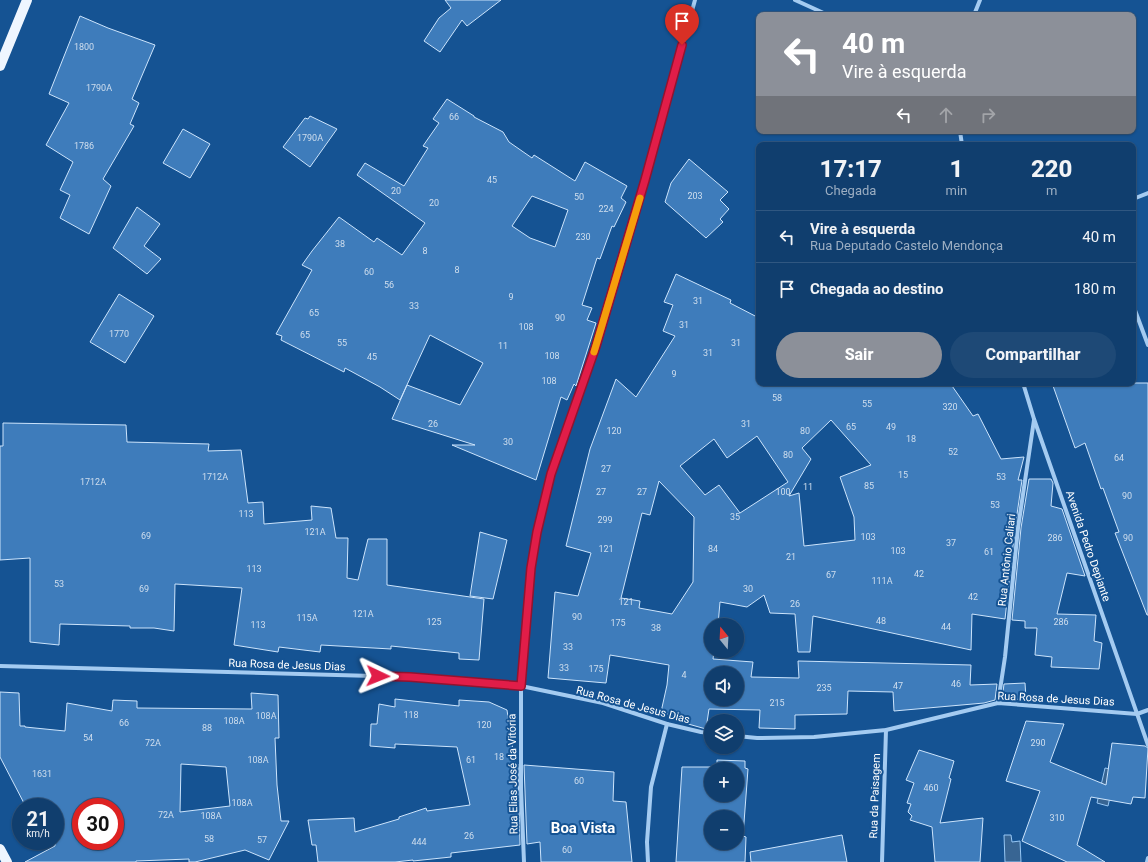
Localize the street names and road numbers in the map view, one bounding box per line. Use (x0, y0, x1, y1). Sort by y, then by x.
street label: Avenida Pedro Depiante (1063, 489, 1113, 603)
street label: Rua Antônio Caliari (996, 513, 1018, 607)
street label: Rua Rosa de Jesus Dias (228, 656, 346, 674)
street label: Rua Rosa de Jesus Dias (575, 684, 692, 727)
street label: Rua Rosa de Jesus Dias (997, 689, 1115, 709)
street label: Rua Elias José da Vitória (505, 713, 521, 835)
street label: Rua da Paisagem (867, 753, 883, 839)

